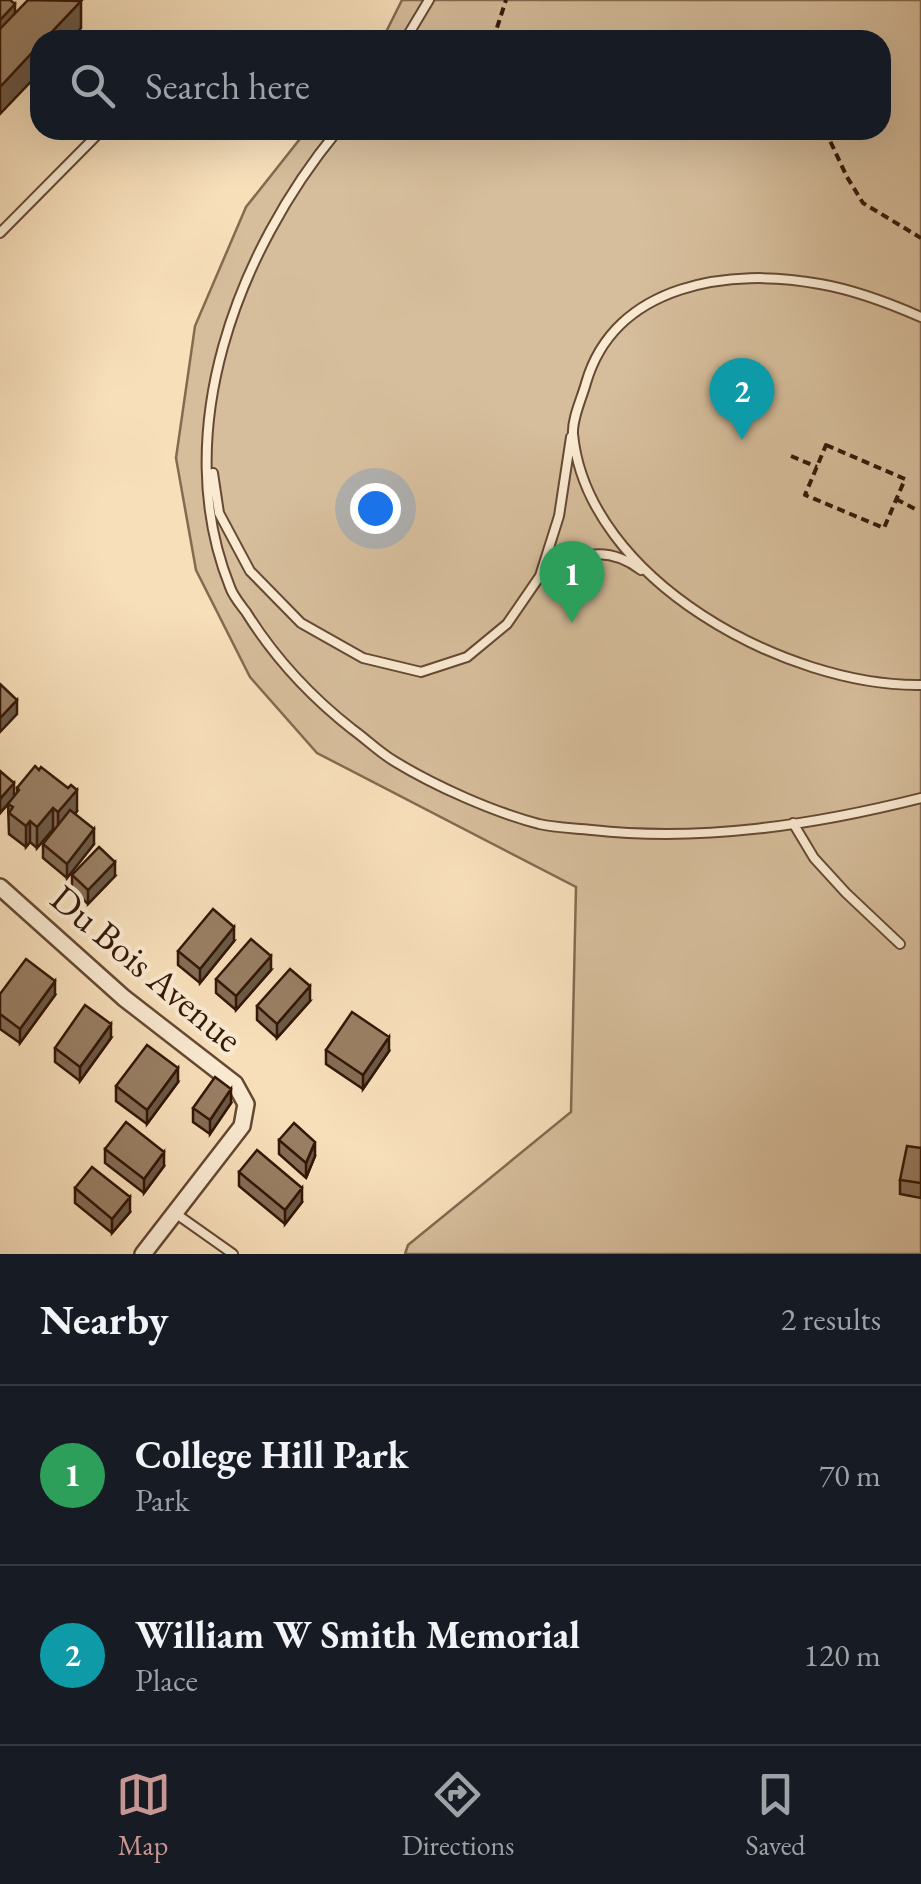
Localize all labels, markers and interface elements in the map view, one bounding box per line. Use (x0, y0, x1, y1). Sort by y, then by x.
search box (30, 30, 891, 140)
icon: search (65, 58, 120, 113)
text: Search here (145, 61, 310, 110)
pin: 2 (710, 358, 774, 440)
your location (350, 483, 401, 534)
pin: 1 (540, 540, 604, 623)
street label: Du Bois Avenue (41, 873, 253, 1063)
text: Nearby (40, 1292, 169, 1347)
text: 2 results (781, 1298, 881, 1340)
text: College Hill Park (135, 1430, 408, 1479)
text: 1 (64, 1454, 81, 1496)
text: 70 m (819, 1454, 881, 1496)
text: Park (135, 1479, 190, 1521)
text: William W Smith Memorial (135, 1610, 580, 1659)
text: 2 (64, 1634, 81, 1676)
text: 120 m (804, 1634, 881, 1676)
text: Place (135, 1659, 198, 1701)
tab: Map (116, 1767, 171, 1863)
tab: Directions (402, 1767, 514, 1863)
tab: Saved (745, 1767, 805, 1863)

